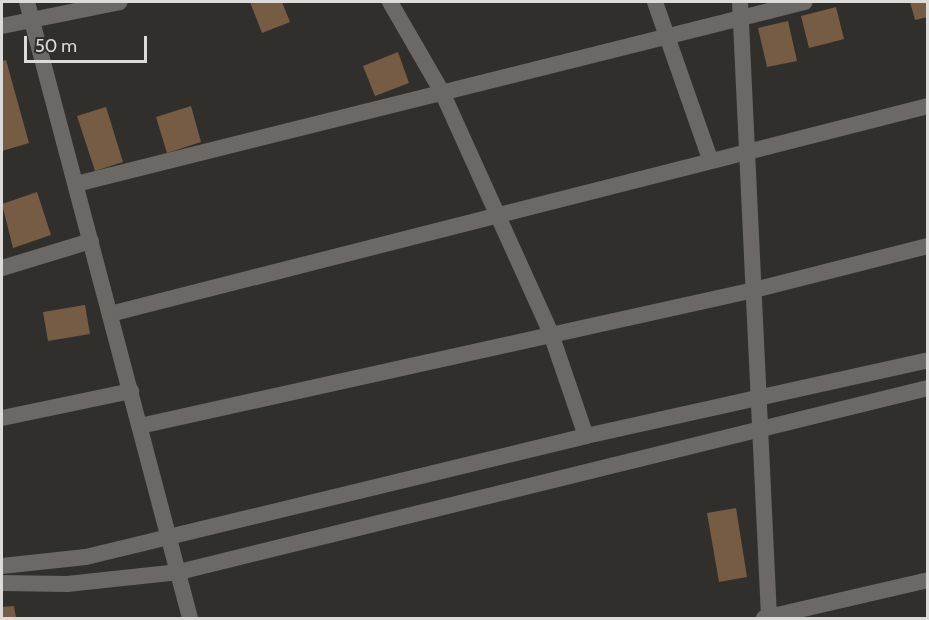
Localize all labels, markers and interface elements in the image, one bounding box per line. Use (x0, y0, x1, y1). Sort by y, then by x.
scale bar (27, 24, 150, 62)
text: 50 m (35, 35, 77, 57)

